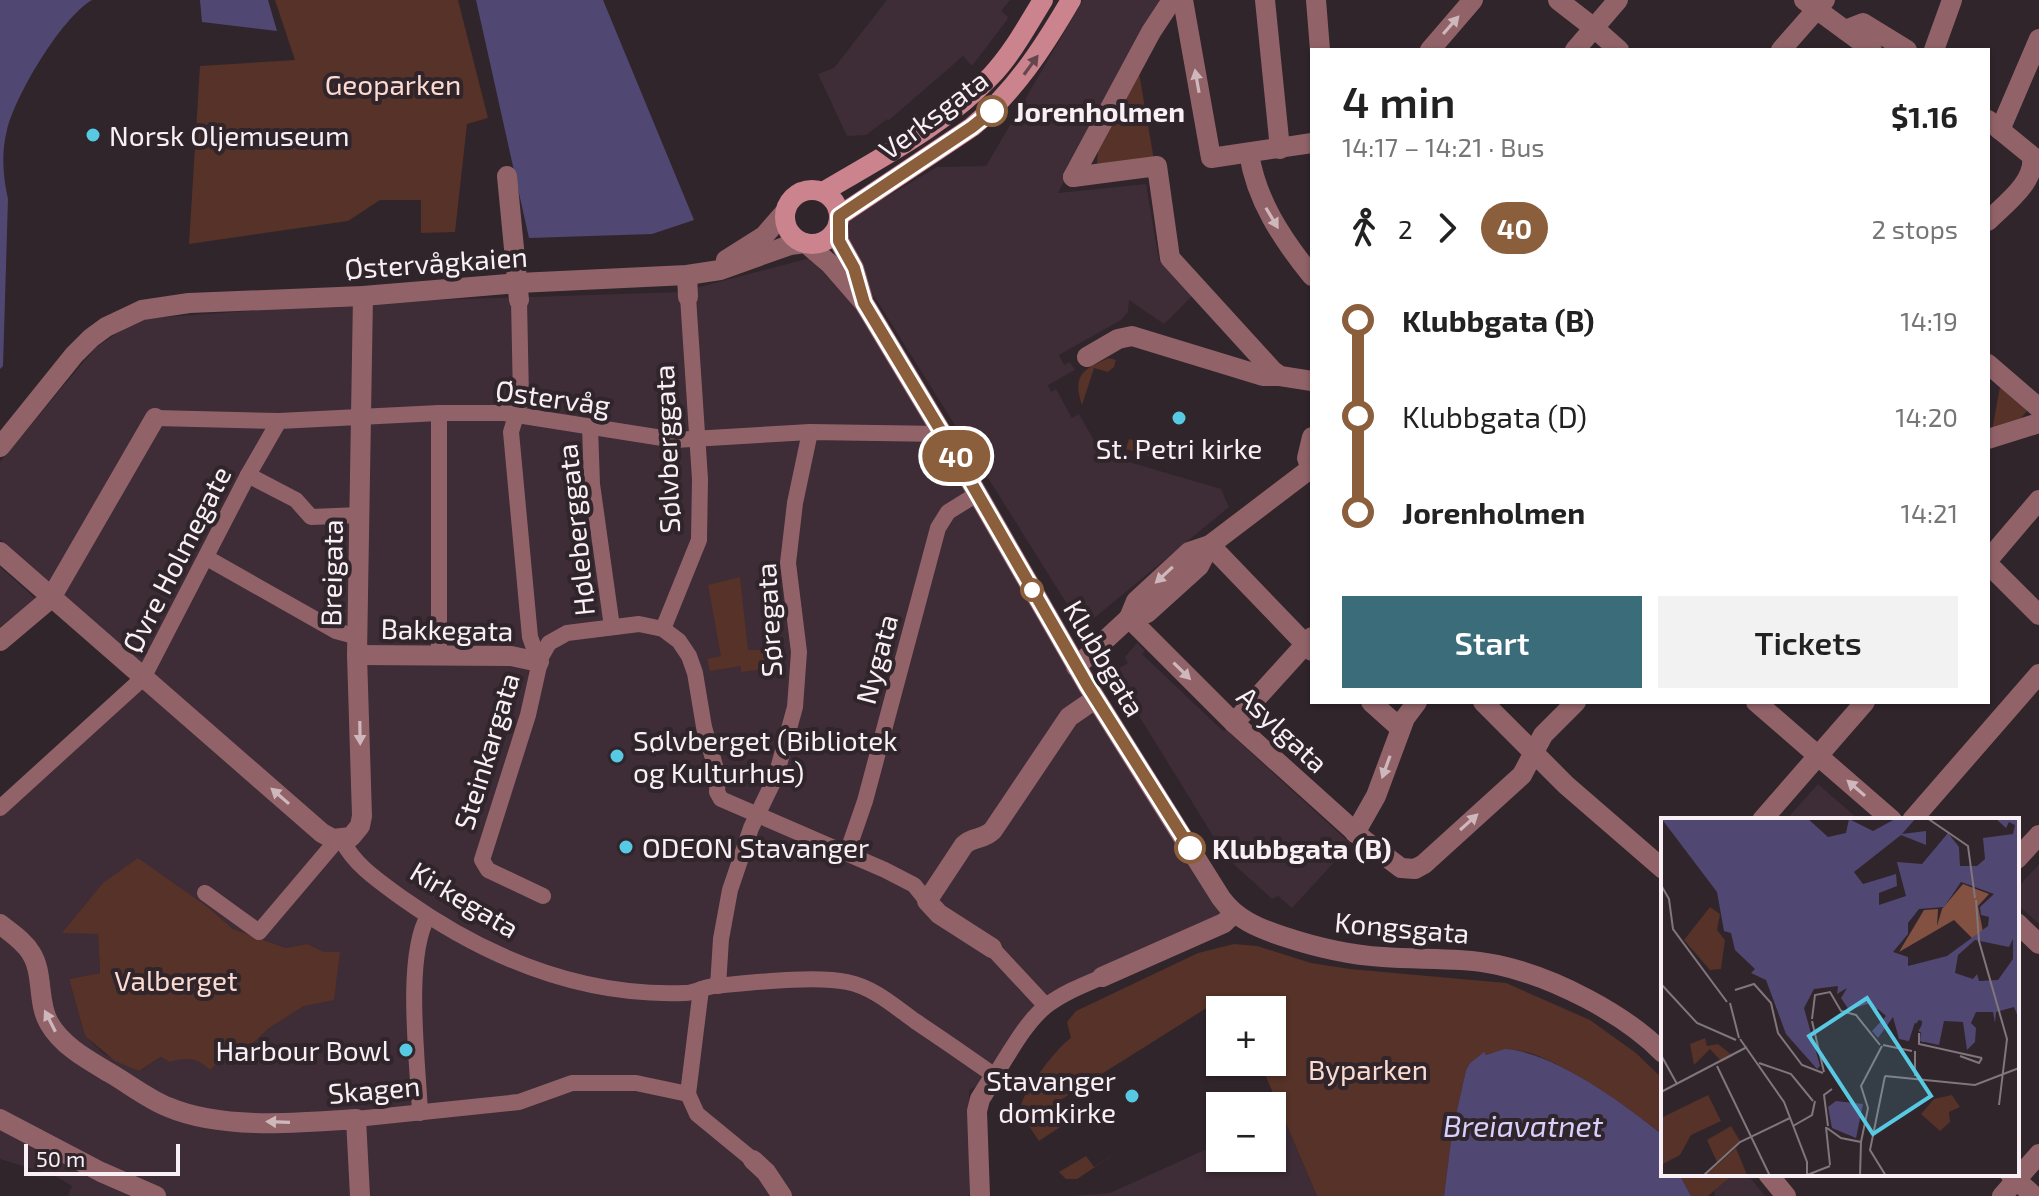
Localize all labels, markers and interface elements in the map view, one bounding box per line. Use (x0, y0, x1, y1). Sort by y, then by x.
one-way arrow (1442, 15, 1459, 35)
one-way arrow (1023, 54, 1038, 75)
street label: Verksgata (872, 62, 994, 166)
park label: Geoparken (325, 67, 461, 101)
one-way arrow (1191, 68, 1203, 93)
text: 4 min (1342, 74, 1456, 127)
place label: Jorenholmen (1014, 94, 1185, 128)
marker: Jorenholmen (977, 96, 1007, 126)
text: $1.16 (1891, 98, 1958, 134)
place label: Norsk Oljemuseum (109, 118, 350, 152)
marker: Norsk Oljemuseum (84, 126, 102, 144)
text: 14:17 – 14:21 · Bus (1342, 131, 1544, 162)
icon: walk (1342, 206, 1386, 250)
icon: forward (1425, 206, 1469, 250)
one-way arrow (1265, 207, 1279, 229)
text: 40 (1497, 211, 1532, 245)
text: 2 (1398, 213, 1413, 244)
text: 2 stops (1871, 213, 1958, 244)
street label: Østervågkaien (343, 239, 529, 285)
text: Klubbgata (B) (1402, 302, 1594, 338)
text: 14:19 (1900, 305, 1958, 336)
street label: Sølvberggata (646, 364, 686, 534)
street label: Østervåg (493, 372, 613, 422)
text: Klubbgata (D) (1402, 398, 1587, 434)
text: 14:20 (1895, 401, 1958, 432)
marker: St. Petri kirke (1170, 409, 1188, 427)
line badge: 40 (920, 430, 992, 482)
place label: St. Petri kirke (1096, 431, 1262, 465)
text: 40 (938, 439, 974, 473)
street label: Høleberggata (549, 442, 601, 618)
street label: Øvre Holmegate (114, 460, 238, 658)
text: Jorenholmen (1402, 494, 1585, 530)
text: 14:21 (1901, 497, 1958, 528)
street label: Breigata (313, 519, 349, 627)
street label: Søregata (748, 562, 788, 678)
one-way arrow (1155, 566, 1174, 584)
unlabelled marker (1021, 579, 1043, 601)
street label: Klubbgata (1057, 594, 1153, 722)
button: Start (1342, 596, 1642, 688)
button: Tickets (1658, 596, 1958, 688)
street label: Nygata (848, 610, 904, 708)
street label: Bakkegata (380, 611, 514, 647)
one-way arrow (1172, 661, 1190, 680)
street label: Steinkargata (446, 669, 526, 833)
street label: Asylgata (1231, 679, 1335, 779)
one-way arrow (354, 721, 367, 746)
place label: Sølvberget (Bibliotek og Kulturhus) (633, 723, 898, 789)
marker: Sølvberget (Bibliotek og Kulturhus) (608, 747, 626, 765)
one-way arrow (1379, 756, 1392, 780)
one-way arrow (1847, 780, 1867, 797)
one-way arrow (270, 788, 290, 805)
one-way arrow (1460, 814, 1479, 832)
inset map (1661, 818, 2019, 1176)
place label: ODEON Stavanger (642, 830, 869, 864)
place label: Klubbgata (B) (1212, 831, 1392, 865)
marker: Klubbgata (B) (1175, 833, 1205, 863)
marker: ODEON Stavanger (617, 838, 635, 856)
street label: Kirkegata (405, 853, 525, 945)
street label: Kongsgata (1333, 904, 1471, 950)
park label: Valberget (114, 963, 238, 997)
map controls (1206, 996, 1286, 1172)
button: + (1206, 996, 1286, 1076)
one-way arrow (43, 1009, 57, 1032)
place label: Harbour Bowl (215, 1033, 391, 1067)
marker: Harbour Bowl (397, 1041, 415, 1059)
park label: Byparken (1308, 1052, 1428, 1086)
place label: Stavanger domkirke (986, 1063, 1116, 1129)
street label: Skagen (327, 1068, 421, 1110)
marker: Stavanger domkirke (1123, 1087, 1141, 1105)
button: − (1206, 1092, 1286, 1172)
water label: Breiavatnet (1443, 1107, 1604, 1143)
one-way arrow (265, 1116, 290, 1129)
scale bar (24, 1140, 180, 1176)
text: 50 m (36, 1145, 85, 1171)

